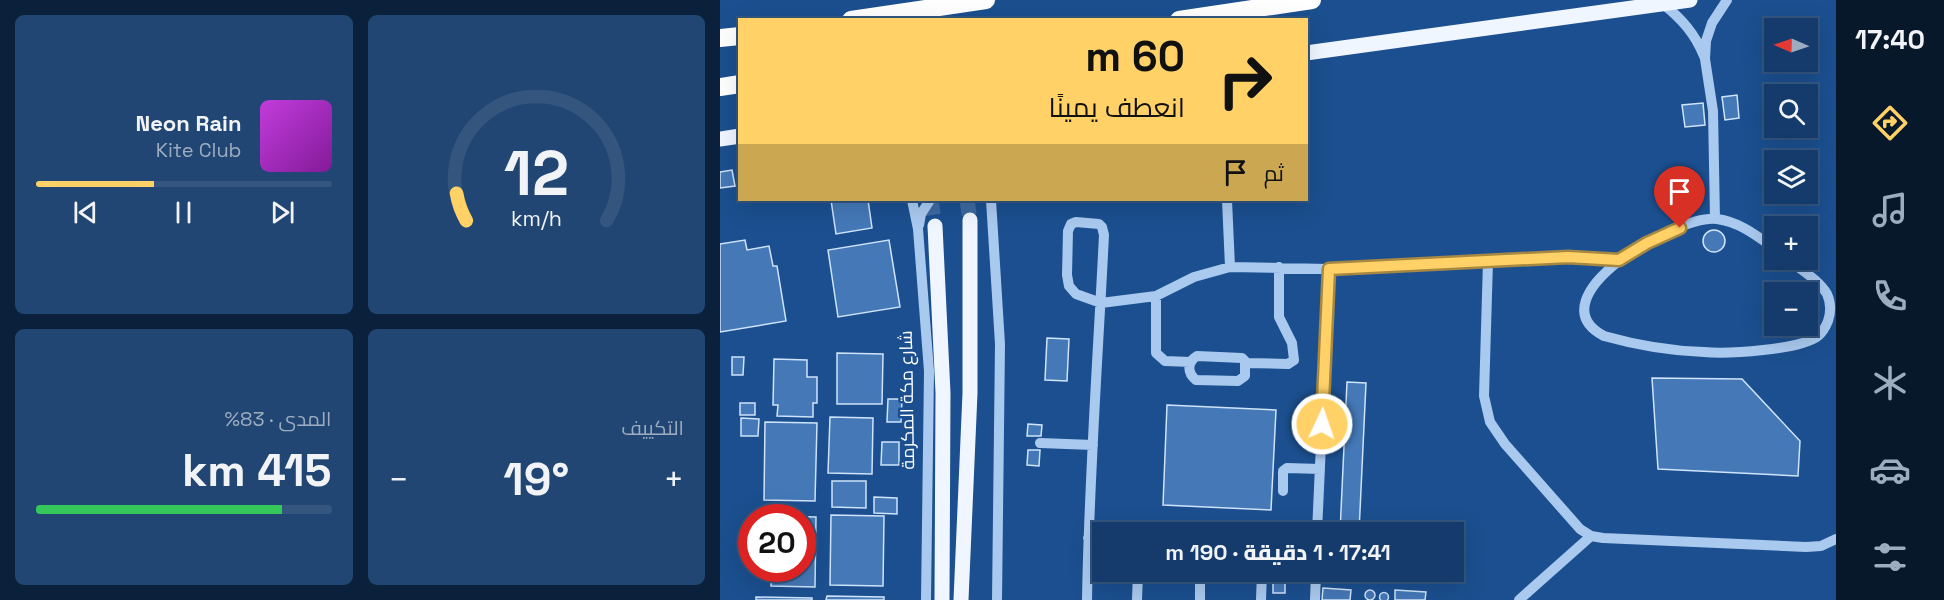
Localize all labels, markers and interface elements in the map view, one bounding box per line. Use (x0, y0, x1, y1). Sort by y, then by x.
north arrow (1764, 18, 1818, 72)
map controls (1764, 18, 1818, 336)
text: 17:40 (1855, 22, 1925, 57)
text: 60 m (1085, 30, 1185, 83)
icon: right (1206, 42, 1284, 120)
button: search (1764, 84, 1818, 138)
text: انعطف يمينًا (1048, 90, 1185, 125)
icon: directions (1869, 102, 1911, 144)
text: Neon Rain (135, 109, 242, 137)
text: 12 (504, 135, 569, 214)
text: Kite Club (156, 137, 242, 163)
button: layers (1764, 150, 1818, 204)
icon: arrive (1219, 156, 1252, 189)
text: ثم (1264, 159, 1284, 187)
pin (1654, 166, 1705, 228)
icon: arrive (1663, 175, 1696, 208)
icon: music (1869, 189, 1911, 231)
icon: previous (69, 196, 102, 229)
icon: pause (167, 196, 200, 229)
icon: next (266, 196, 299, 229)
text: km/h (511, 206, 562, 233)
button: + (1764, 216, 1818, 270)
icon: phone (1869, 275, 1911, 317)
button: − (1764, 282, 1818, 336)
street label: شارع مكة المكرمة (894, 330, 920, 470)
icon: climate (1869, 362, 1911, 404)
position arrow (1290, 392, 1354, 456)
text: المدى · 83% (224, 406, 332, 432)
text: التكييف (621, 415, 684, 441)
text: 415 km (182, 442, 332, 499)
icon: car (1869, 449, 1911, 491)
text: 19° (503, 451, 569, 508)
text: − (389, 459, 409, 501)
text: + (664, 459, 684, 501)
speed limit sign: 20 (738, 504, 816, 582)
icon: filters (1869, 536, 1911, 578)
text: 17:41 · 1 دقيقة · 190 m (1165, 538, 1391, 566)

